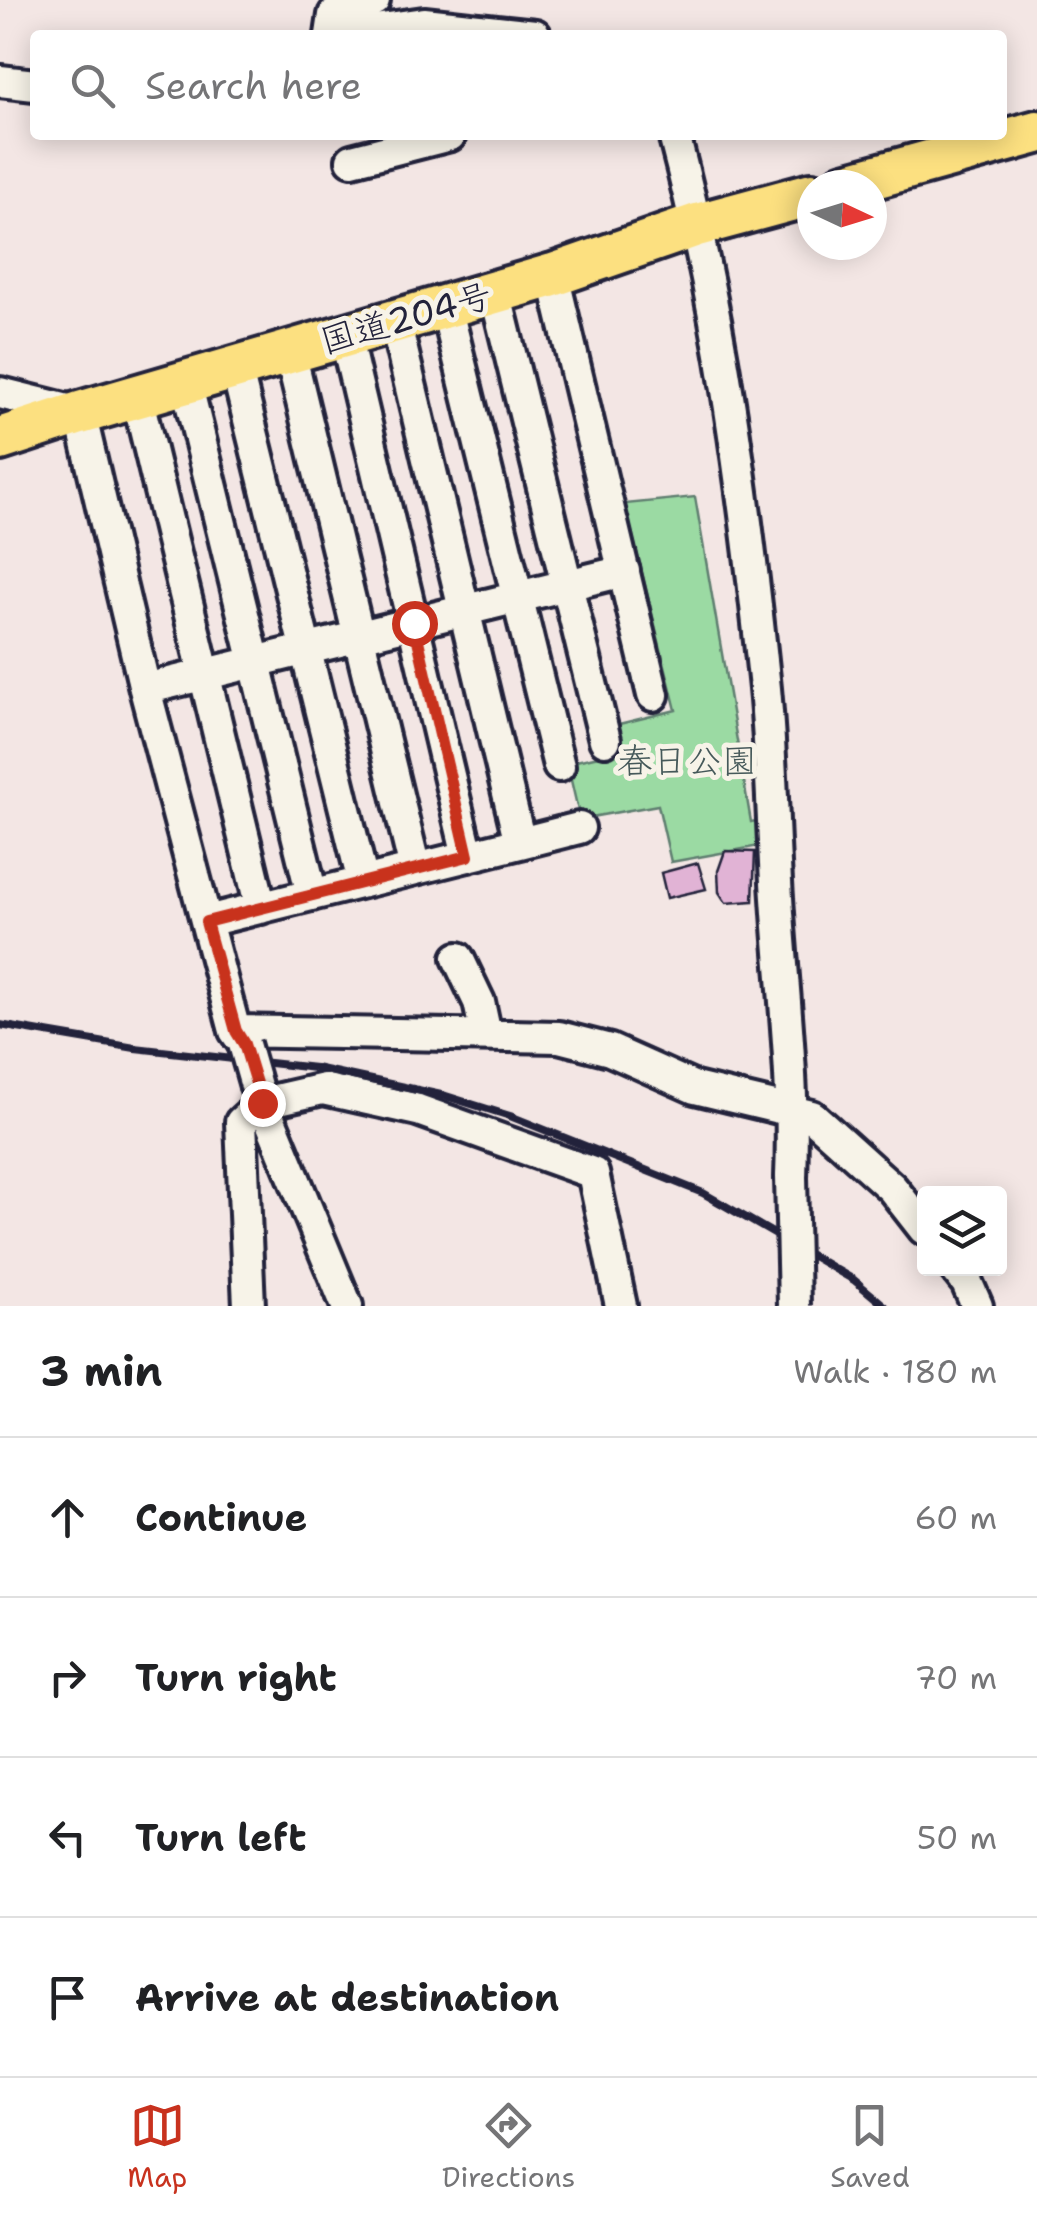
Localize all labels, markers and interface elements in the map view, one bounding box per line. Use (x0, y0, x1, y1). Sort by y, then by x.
search box (30, 30, 1007, 140)
icon: search (65, 58, 120, 113)
text: Search here (145, 60, 362, 111)
north arrow (797, 170, 887, 260)
street label: 国道204号 (315, 271, 497, 364)
route start (392, 601, 438, 647)
park label: 春日公園 (617, 737, 757, 784)
route end (240, 1081, 286, 1127)
map controls (917, 1186, 1007, 1276)
button: layers (917, 1186, 1007, 1276)
text: 3 min (40, 1343, 162, 1399)
text: Walk · 180 m (793, 1350, 997, 1393)
icon: ahead (40, 1490, 95, 1545)
text: Continue (135, 1492, 307, 1543)
text: 60 m (915, 1496, 997, 1539)
icon: right (40, 1650, 95, 1705)
text: Turn right (135, 1652, 337, 1703)
text: 70 m (914, 1656, 997, 1699)
icon: left (40, 1810, 95, 1865)
text: Turn left (135, 1812, 307, 1863)
text: 50 m (917, 1816, 997, 1859)
icon: arrive (40, 1970, 95, 2025)
text: Arrive at destination (135, 1972, 559, 2023)
tab: Map (127, 2098, 187, 2196)
tab: Directions (442, 2098, 575, 2196)
tab: Saved (830, 2098, 910, 2196)

